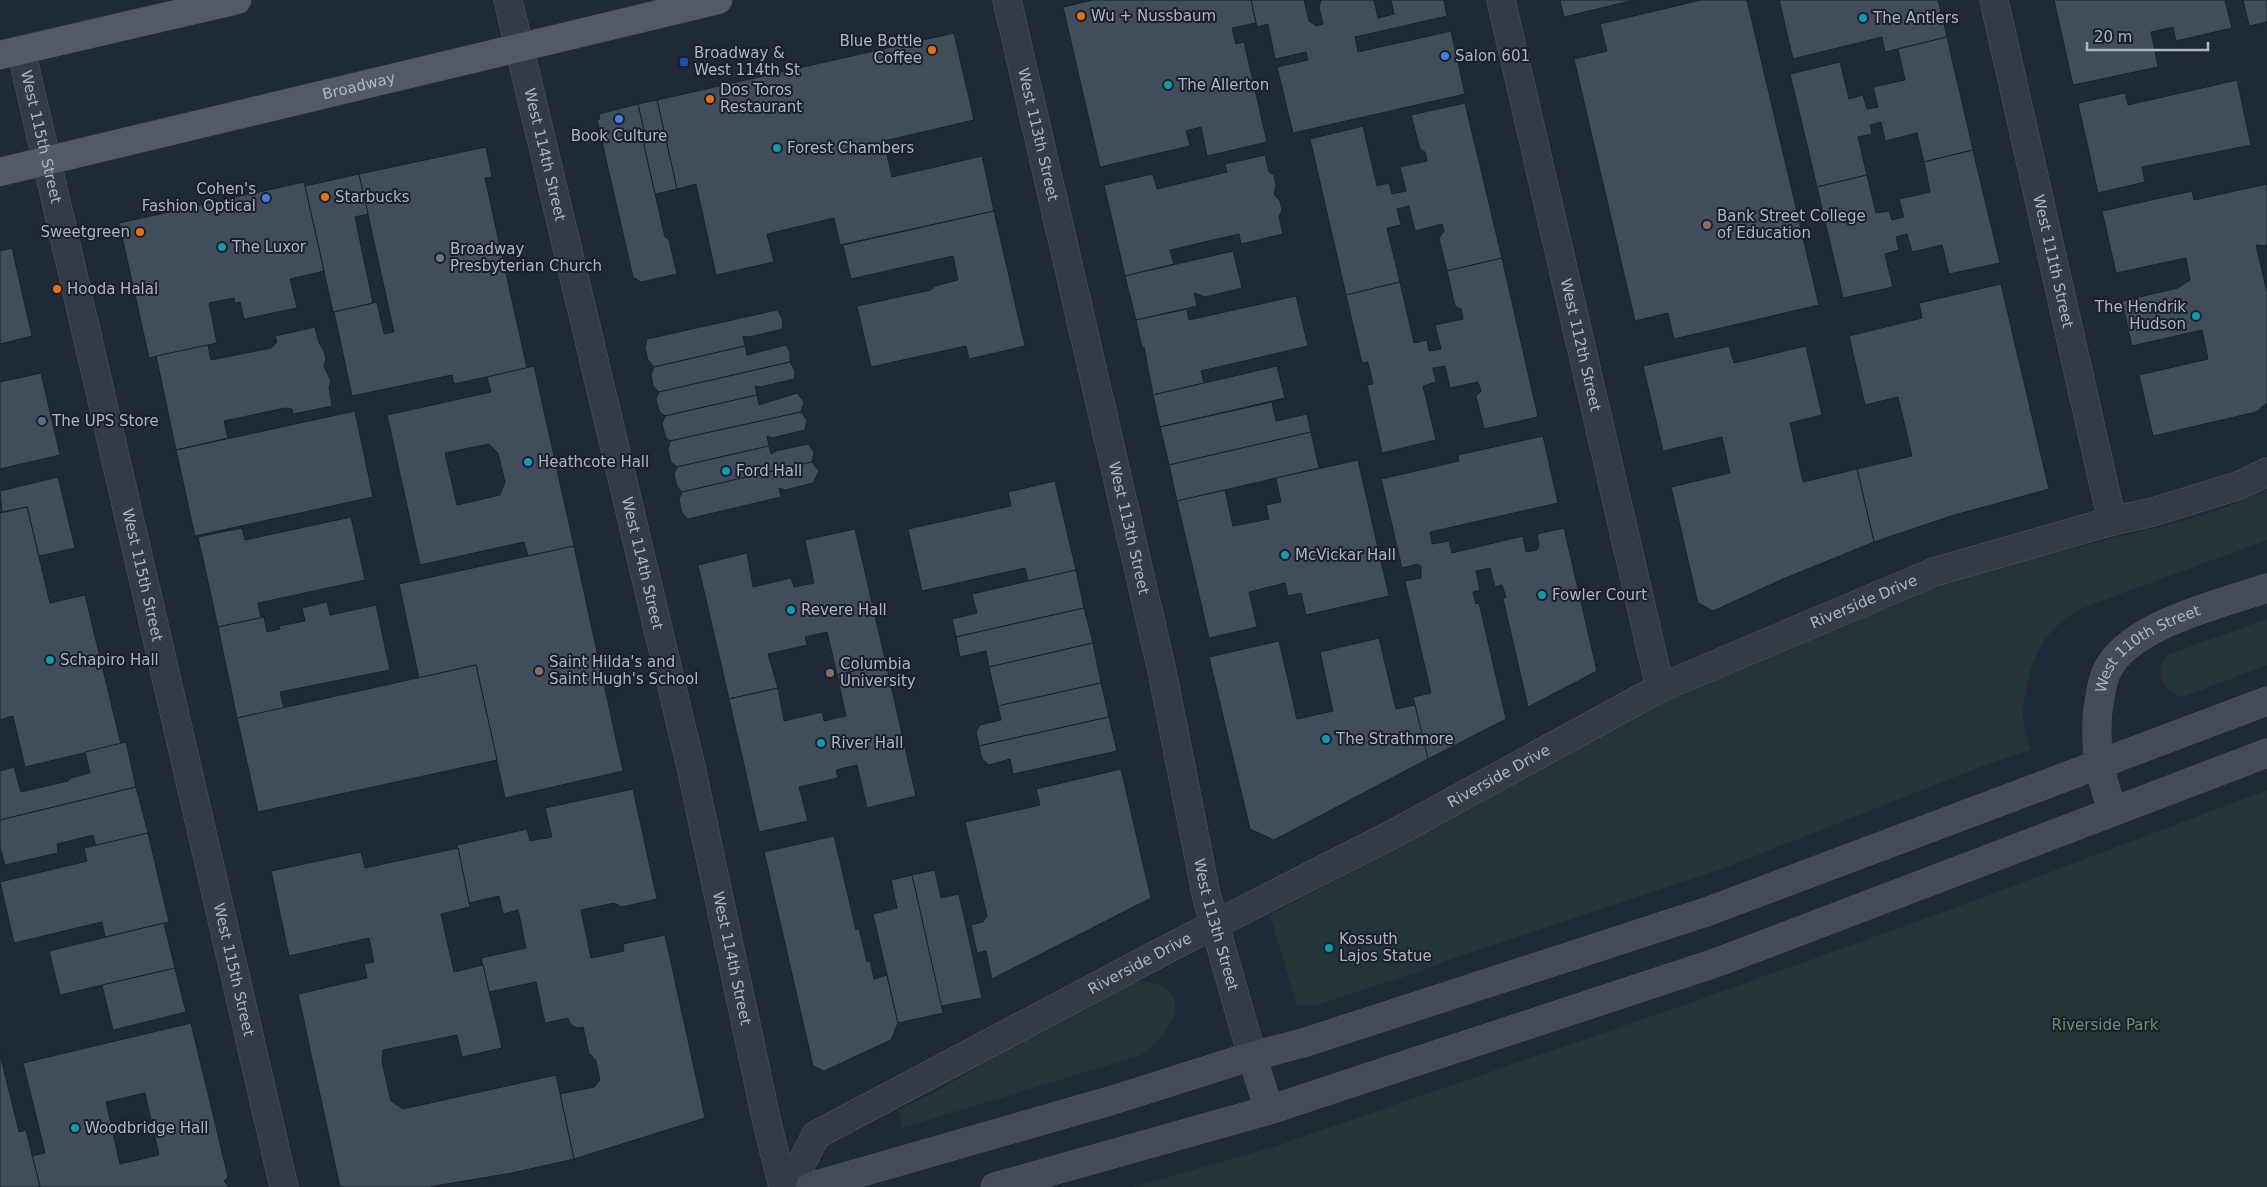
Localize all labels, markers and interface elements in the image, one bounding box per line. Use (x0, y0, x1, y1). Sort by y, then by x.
place label: Wu + Nussbaum (1091, 7, 1216, 25)
place label: The Antlers (1872, 9, 1959, 27)
marker: Wu + Nussbaum (1075, 10, 1087, 22)
marker: The Antlers (1857, 12, 1869, 24)
scale bar (2087, 20, 2208, 52)
text: 20 m (2094, 28, 2132, 46)
place label: Blue Bottle Coffee (839, 32, 922, 67)
place label: Broadway & West 114th St (694, 44, 800, 79)
marker: Blue Bottle Coffee (926, 44, 938, 56)
place label: Salon 601 (1455, 47, 1530, 65)
marker: Salon 601 (1439, 50, 1451, 62)
marker: Broadway & West 114th St (678, 56, 690, 68)
street label: West 113th Street (1014, 66, 1062, 203)
street label: West 115th Street (17, 68, 65, 205)
street label: Broadway (321, 69, 397, 103)
place label: The Allerton (1177, 76, 1269, 94)
marker: The Allerton (1162, 79, 1174, 91)
place label: Dos Toros Restaurant (720, 81, 802, 116)
street label: West 114th Street (520, 86, 569, 223)
marker: Dos Toros Restaurant (704, 93, 716, 105)
marker: Book Culture (613, 113, 625, 125)
place label: Book Culture (571, 127, 667, 145)
place label: Forest Chambers (787, 139, 915, 157)
marker: Forest Chambers (771, 142, 783, 154)
place label: Cohen's Fashion Optical (142, 180, 256, 215)
place label: Starbucks (335, 188, 410, 206)
marker: Starbucks (319, 191, 331, 203)
marker: Cohen's Fashion Optical (260, 192, 272, 204)
street label: West 111th Street (2029, 193, 2077, 330)
place label: Bank Street College of Education (1717, 207, 1866, 242)
marker: Bank Street College of Education (1701, 219, 1713, 231)
place label: Sweetgreen (41, 223, 130, 241)
marker: Sweetgreen (134, 226, 146, 238)
place label: The Luxor (231, 238, 307, 256)
place label: Broadway Presbyterian Church (450, 240, 602, 275)
marker: The Luxor (216, 241, 228, 253)
marker: Broadway Presbyterian Church (434, 252, 446, 264)
street label: West 112th Street (1557, 277, 1605, 413)
place label: Hooda Halal (67, 280, 158, 298)
marker: Hooda Halal (51, 283, 63, 295)
place label: The Hendrik Hudson (2094, 298, 2186, 333)
marker: The Hendrik Hudson (2190, 310, 2202, 322)
place label: The UPS Store (51, 412, 159, 430)
marker: The UPS Store (36, 415, 48, 427)
place label: Heathcote Hall (538, 453, 649, 471)
marker: Heathcote Hall (522, 456, 534, 468)
street label: West 113th Street (1105, 460, 1153, 597)
place label: Ford Hall (736, 462, 802, 480)
marker: Ford Hall (720, 465, 732, 477)
street label: West 114th Street (618, 495, 667, 632)
street label: West 115th Street (118, 507, 167, 644)
place label: McVickar Hall (1295, 546, 1396, 564)
marker: McVickar Hall (1279, 549, 1291, 561)
street label: Riverside Drive (1808, 571, 1920, 632)
place label: Fowler Court (1552, 586, 1647, 604)
marker: Fowler Court (1536, 589, 1548, 601)
place label: Revere Hall (801, 601, 887, 619)
street label: West 110th Street (2092, 601, 2203, 694)
marker: Revere Hall (785, 604, 797, 616)
place label: Schapiro Hall (60, 651, 159, 669)
place label: Saint Hilda's and Saint Hugh's School (549, 653, 698, 688)
marker: Schapiro Hall (44, 654, 56, 666)
place label: Columbia University (840, 655, 916, 690)
marker: Saint Hilda's and Saint Hugh's School (533, 665, 545, 677)
marker: Columbia University (824, 667, 836, 679)
place label: The Strathmore (1335, 730, 1454, 748)
marker: The Strathmore (1320, 733, 1332, 745)
place label: River Hall (831, 734, 903, 752)
marker: River Hall (815, 737, 827, 749)
street label: Riverside Drive (1444, 741, 1553, 812)
street label: West 113th Street (1190, 857, 1242, 993)
street label: West 114th Street (709, 890, 755, 1027)
street label: West 115th Street (210, 901, 258, 1038)
street label: Riverside Drive (1085, 929, 1195, 998)
place label: Kossuth Lajos Statue (1339, 930, 1432, 965)
marker: Kossuth Lajos Statue (1323, 942, 1335, 954)
park label: Riverside Park (2052, 1016, 2159, 1034)
place label: Woodbridge Hall (85, 1119, 209, 1137)
marker: Woodbridge Hall (69, 1122, 81, 1134)

